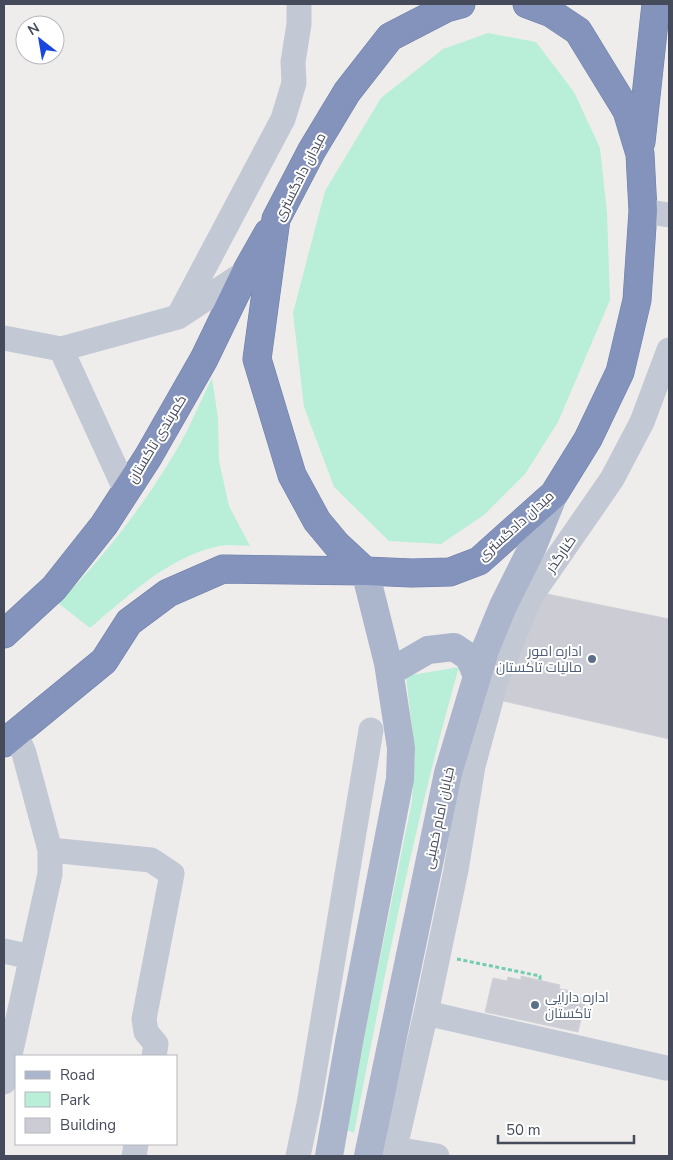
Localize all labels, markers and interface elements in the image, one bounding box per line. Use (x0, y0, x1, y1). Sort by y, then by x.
north arrow (15, 15, 65, 65)
text: N (24, 18, 43, 40)
street label: میدان دادگستری (270, 130, 330, 224)
street label: کمربندی تاکستان (123, 391, 191, 487)
street label: میدان دادگستری (474, 487, 558, 565)
street label: کنارگذر (541, 532, 581, 577)
place label: اداره امور مالیات تاکستان (496, 642, 582, 677)
marker: اداره امور مالیات تاکستان (586, 653, 598, 665)
street label: خیابان امام خمینی (419, 765, 459, 871)
place label: اداره دارایی تاکستان (545, 988, 609, 1023)
marker: اداره دارایی تاکستان (529, 999, 541, 1011)
legend (15, 1055, 178, 1145)
text: Road (60, 1065, 95, 1085)
text: Park (60, 1090, 90, 1110)
scale bar (498, 1112, 634, 1144)
text: Building (60, 1115, 116, 1135)
text: 50 m (506, 1120, 541, 1140)

